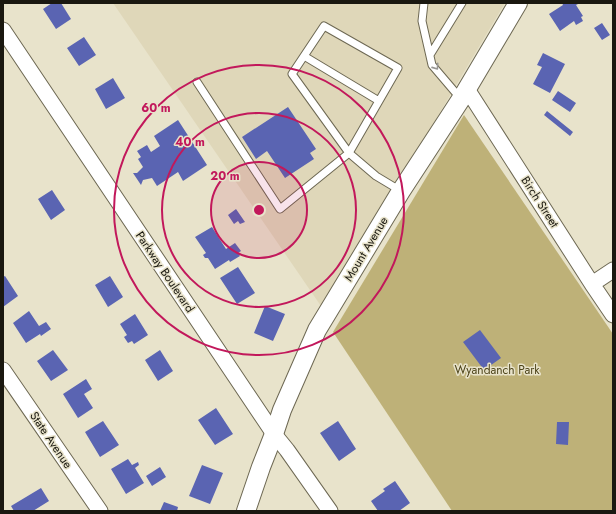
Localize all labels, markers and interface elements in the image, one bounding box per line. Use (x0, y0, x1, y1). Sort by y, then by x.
one-way arrow (431, 63, 438, 70)
text: 60 m (141, 99, 171, 117)
text: 40 m (175, 133, 205, 151)
text: 20 m (210, 167, 240, 185)
street label: Birch Street (517, 173, 563, 231)
centre of rings (252, 203, 266, 217)
street label: Mount Avenue (340, 213, 392, 285)
street label: Parkway Boulevard (131, 228, 199, 316)
park label: Wyandanch Park (454, 361, 540, 379)
street label: State Avenue (25, 408, 77, 472)

